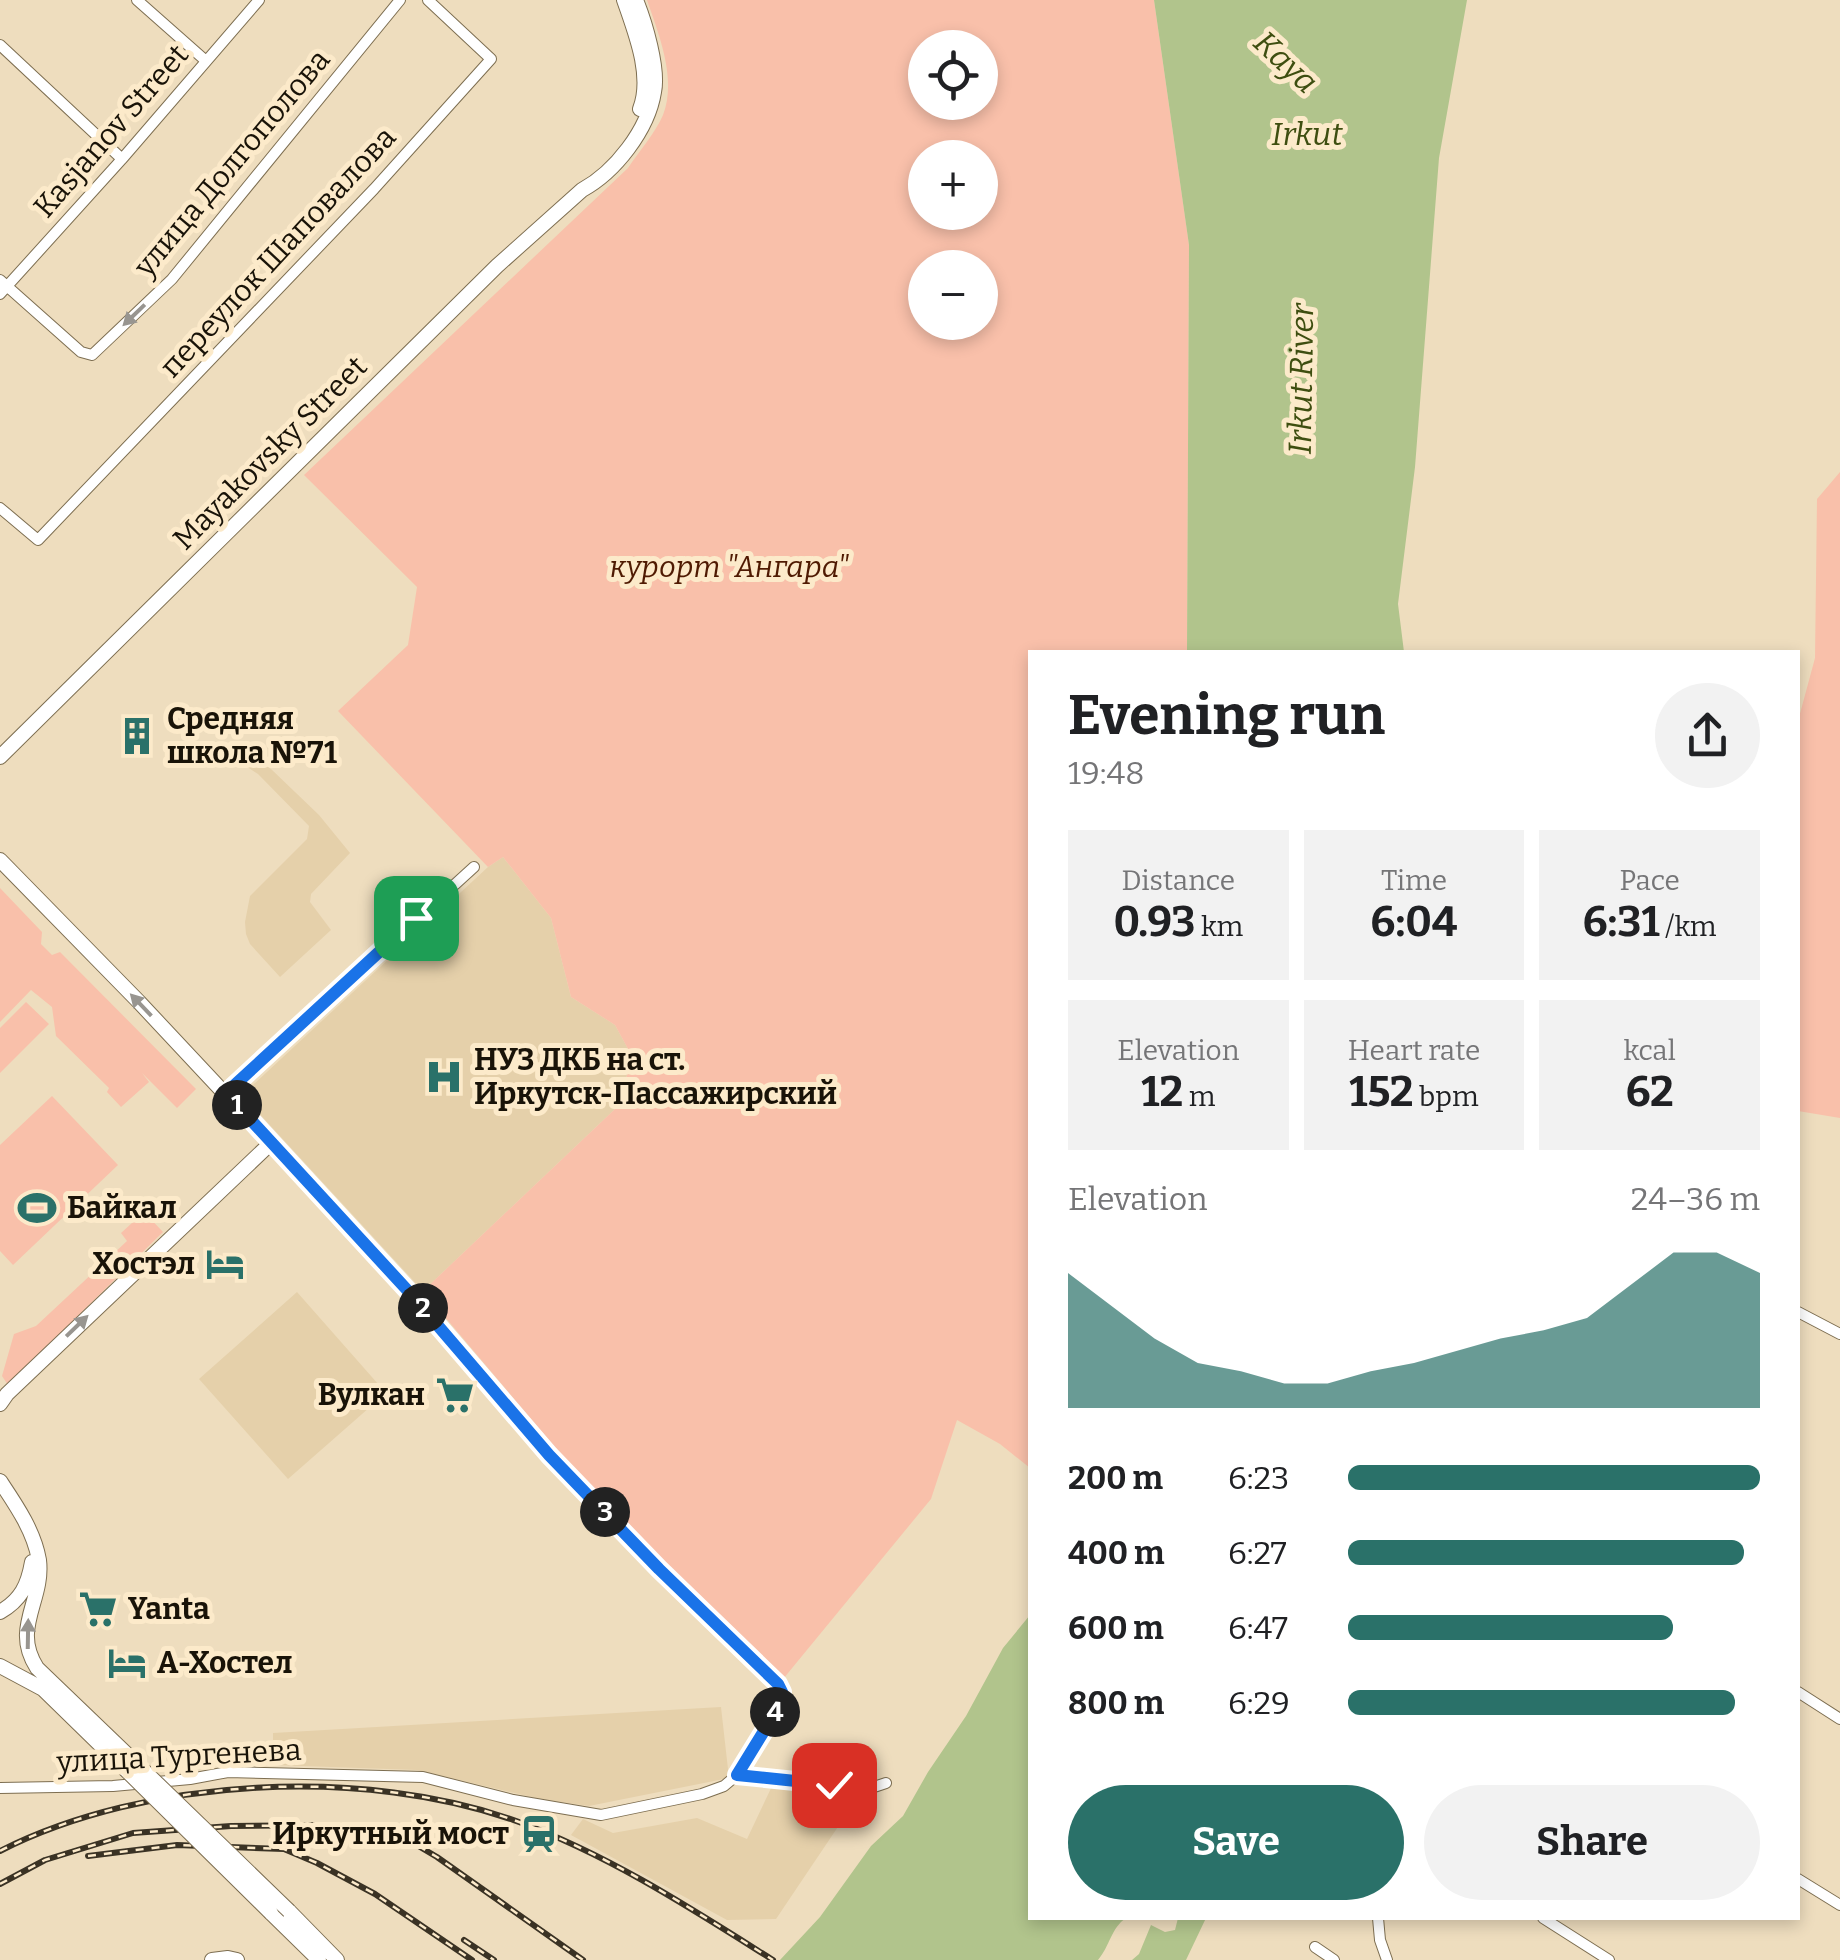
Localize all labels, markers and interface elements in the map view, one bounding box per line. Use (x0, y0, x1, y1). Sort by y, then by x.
water label: Kaya (1246, 23, 1326, 101)
map controls (908, 30, 998, 340)
button: locate (908, 30, 998, 120)
street label: Kasjanov Street (26, 37, 196, 225)
street label: улица Долгополова (126, 42, 337, 285)
water label: Irkut (1271, 115, 1343, 153)
street label: переулок Шаповалова (153, 119, 403, 385)
button: + (908, 140, 998, 230)
button: − (908, 250, 998, 340)
water label: Irkut River (1281, 301, 1321, 455)
one-way arrow (122, 303, 146, 326)
street label: Mayakovsky Street (166, 349, 374, 557)
park label: курорт "Ангара" (609, 549, 849, 585)
text: Evening run (1068, 683, 1385, 749)
button: share (1655, 683, 1760, 788)
place label: Средняя школа №71 (167, 701, 337, 771)
building icon: Средняя школа №71 (116, 715, 158, 757)
text: 19:48 (1068, 754, 1144, 792)
text: Distance (1122, 864, 1235, 897)
text: Time (1381, 864, 1447, 897)
text: Pace (1619, 864, 1680, 897)
pin (374, 876, 459, 961)
icon: arrive (389, 891, 444, 946)
text: 0.93 (1114, 897, 1195, 947)
text: 6:04 (1371, 897, 1457, 947)
text: 6:31 (1583, 897, 1660, 947)
text: km (1195, 910, 1243, 943)
text: /km (1660, 910, 1717, 943)
one-way arrow (130, 993, 154, 1017)
text: Elevation (1117, 1034, 1239, 1067)
text: Heart rate (1348, 1034, 1480, 1067)
text: kcal (1624, 1034, 1676, 1067)
place label: НУЗ ДКБ на ст. Иркутск-Пассажирский (474, 1042, 837, 1112)
hospital icon: НУЗ ДКБ на ст. Иркутск-Пассажирский (423, 1056, 465, 1098)
text: 12 (1141, 1067, 1183, 1117)
text: 152 (1349, 1067, 1413, 1117)
text: 62 (1626, 1067, 1674, 1117)
pin: 1 (212, 1080, 262, 1130)
text: m (1183, 1080, 1215, 1113)
text: bpm (1413, 1080, 1479, 1113)
text: 1 (231, 1088, 243, 1121)
text: Elevation (1068, 1180, 1208, 1218)
text: 24–36 m (1631, 1180, 1760, 1218)
sports icon: Байкал (16, 1187, 58, 1229)
place label: Байкал (67, 1190, 177, 1226)
hotel icon: Хостэл (204, 1243, 246, 1285)
place label: Хостэл (92, 1246, 195, 1282)
pin: 2 (398, 1283, 448, 1333)
text: 2 (415, 1291, 431, 1324)
one-way arrow (65, 1314, 89, 1338)
supermarket icon: Вулкан (434, 1374, 476, 1416)
place label: Вулкан (318, 1377, 425, 1413)
text: 200 m (1068, 1459, 1163, 1497)
text: 6:23 (1228, 1459, 1289, 1497)
pin: 3 (580, 1487, 630, 1537)
text: 3 (597, 1495, 613, 1528)
text: 400 m (1068, 1534, 1164, 1572)
text: 6:27 (1228, 1534, 1287, 1572)
supermarket icon: Yanta (77, 1588, 119, 1630)
place label: Yanta (128, 1591, 210, 1627)
text: 600 m (1068, 1609, 1164, 1647)
text: 6:47 (1228, 1609, 1288, 1647)
one-way arrow (21, 1618, 37, 1650)
hotel icon: А-Хостел (106, 1642, 148, 1684)
place label: А-Хостел (157, 1645, 292, 1681)
text: 800 m (1068, 1684, 1164, 1722)
text: 6:29 (1228, 1684, 1290, 1722)
pin: 4 (750, 1687, 800, 1737)
text: 4 (766, 1695, 784, 1728)
street label: улица Тургенева (55, 1732, 302, 1780)
pin (792, 1743, 877, 1828)
icon: check (807, 1758, 862, 1813)
button: Save (1068, 1785, 1404, 1900)
button: Share (1424, 1785, 1760, 1900)
station icon: Иркутный мост (518, 1813, 560, 1855)
place label: Иркутный мост (272, 1816, 510, 1852)

